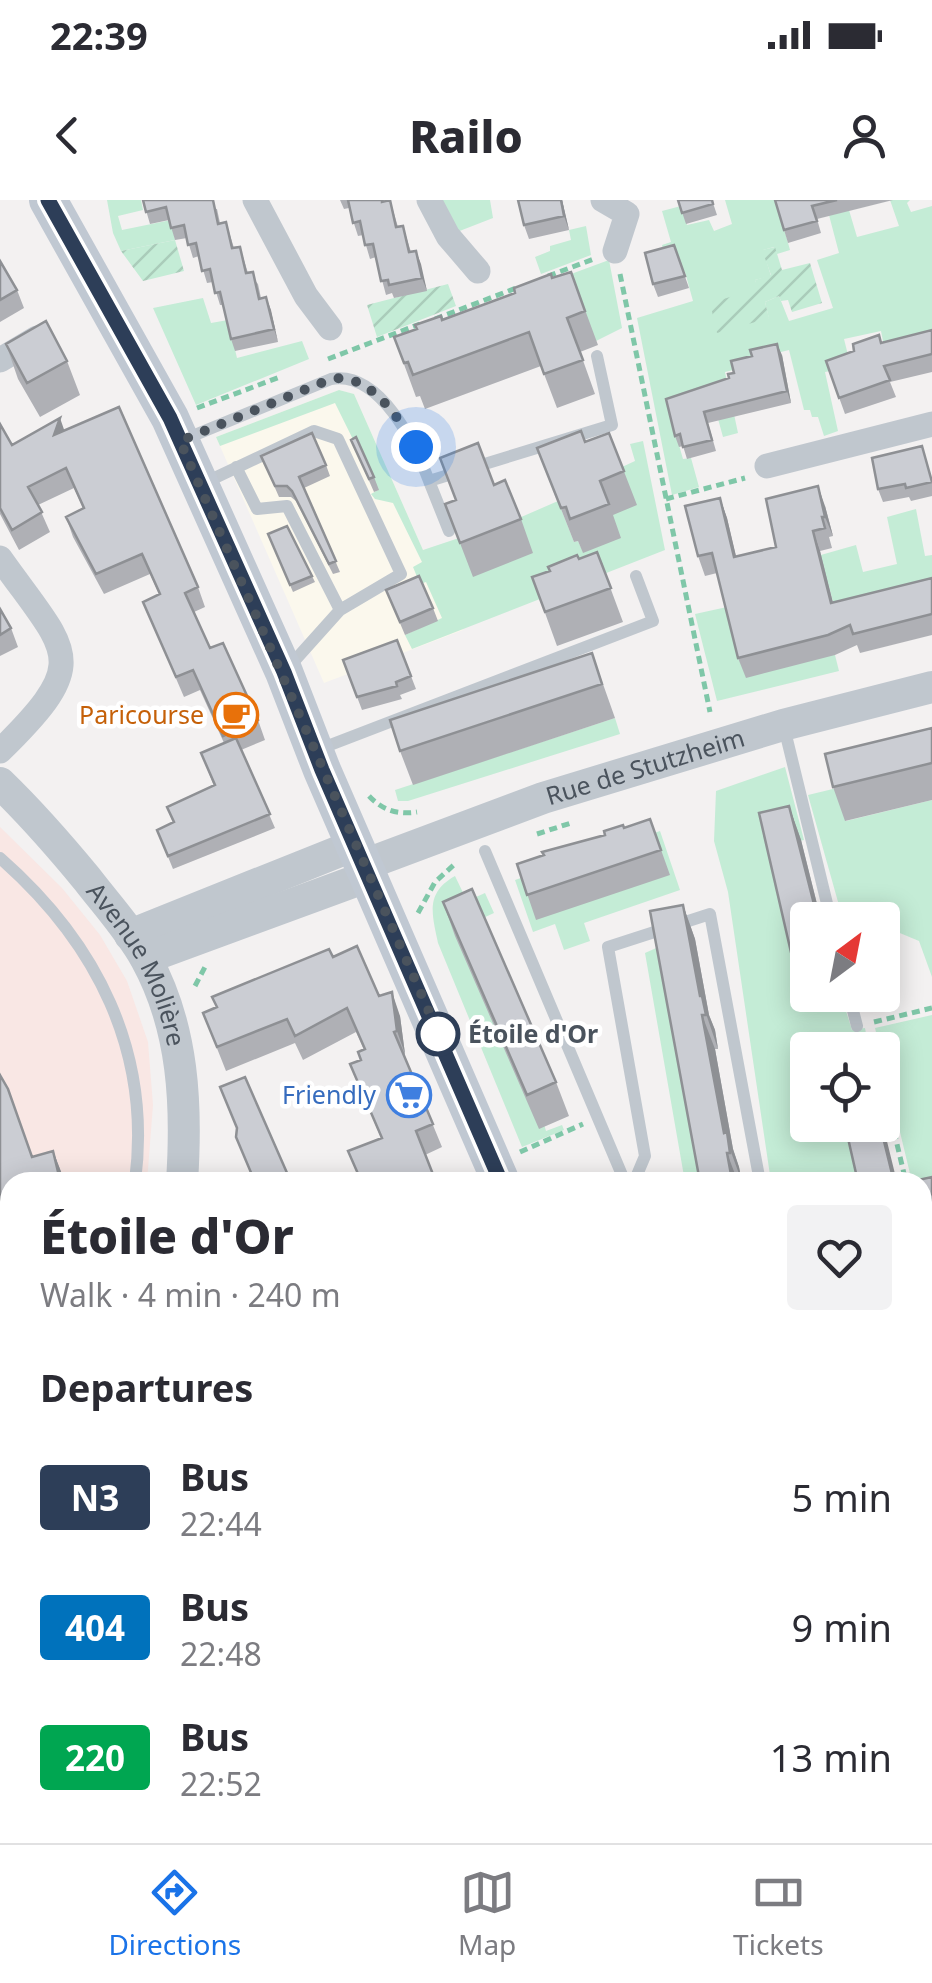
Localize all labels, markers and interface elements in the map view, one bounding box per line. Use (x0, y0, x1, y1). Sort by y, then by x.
text: 22:39 (50, 9, 148, 61)
text: Railo (409, 105, 523, 166)
icon: back (40, 108, 95, 163)
icon: person (837, 108, 892, 163)
your location (391, 422, 441, 472)
cafe icon: Paricourse (213, 692, 259, 738)
place label: Paricourse (79, 697, 204, 731)
street label: Rue de Stutzheim (541, 720, 748, 812)
street label: Avenue Molière (80, 875, 194, 1049)
north arrow (790, 902, 900, 1012)
map controls (790, 902, 900, 1142)
marker: Étoile d'Or (417, 1013, 459, 1055)
place label: Étoile d'Or (468, 1016, 598, 1050)
button: locate (790, 1032, 900, 1142)
supermarket icon: Friendly (386, 1072, 432, 1118)
place label: Friendly (282, 1077, 376, 1111)
text: Étoile d'Or (40, 1203, 294, 1268)
button: heart (787, 1205, 892, 1310)
text: Walk · 4 min · 240 m (40, 1273, 341, 1316)
text: Departures (40, 1361, 253, 1413)
text: Bus (180, 1450, 249, 1502)
text: 5 min (792, 1471, 892, 1523)
text: N3 (71, 1474, 119, 1521)
text: 22:44 (180, 1502, 262, 1545)
text: Bus (180, 1580, 249, 1632)
text: 9 min (792, 1601, 892, 1653)
text: 404 (65, 1604, 125, 1651)
text: 22:48 (180, 1632, 262, 1675)
text: Bus (180, 1710, 249, 1762)
text: 13 min (770, 1731, 892, 1783)
text: 220 (65, 1734, 125, 1781)
text: 22:52 (180, 1762, 262, 1805)
tab: Directions (108, 1865, 241, 1963)
tab: Map (458, 1865, 516, 1963)
tab: Tickets (733, 1865, 824, 1963)

